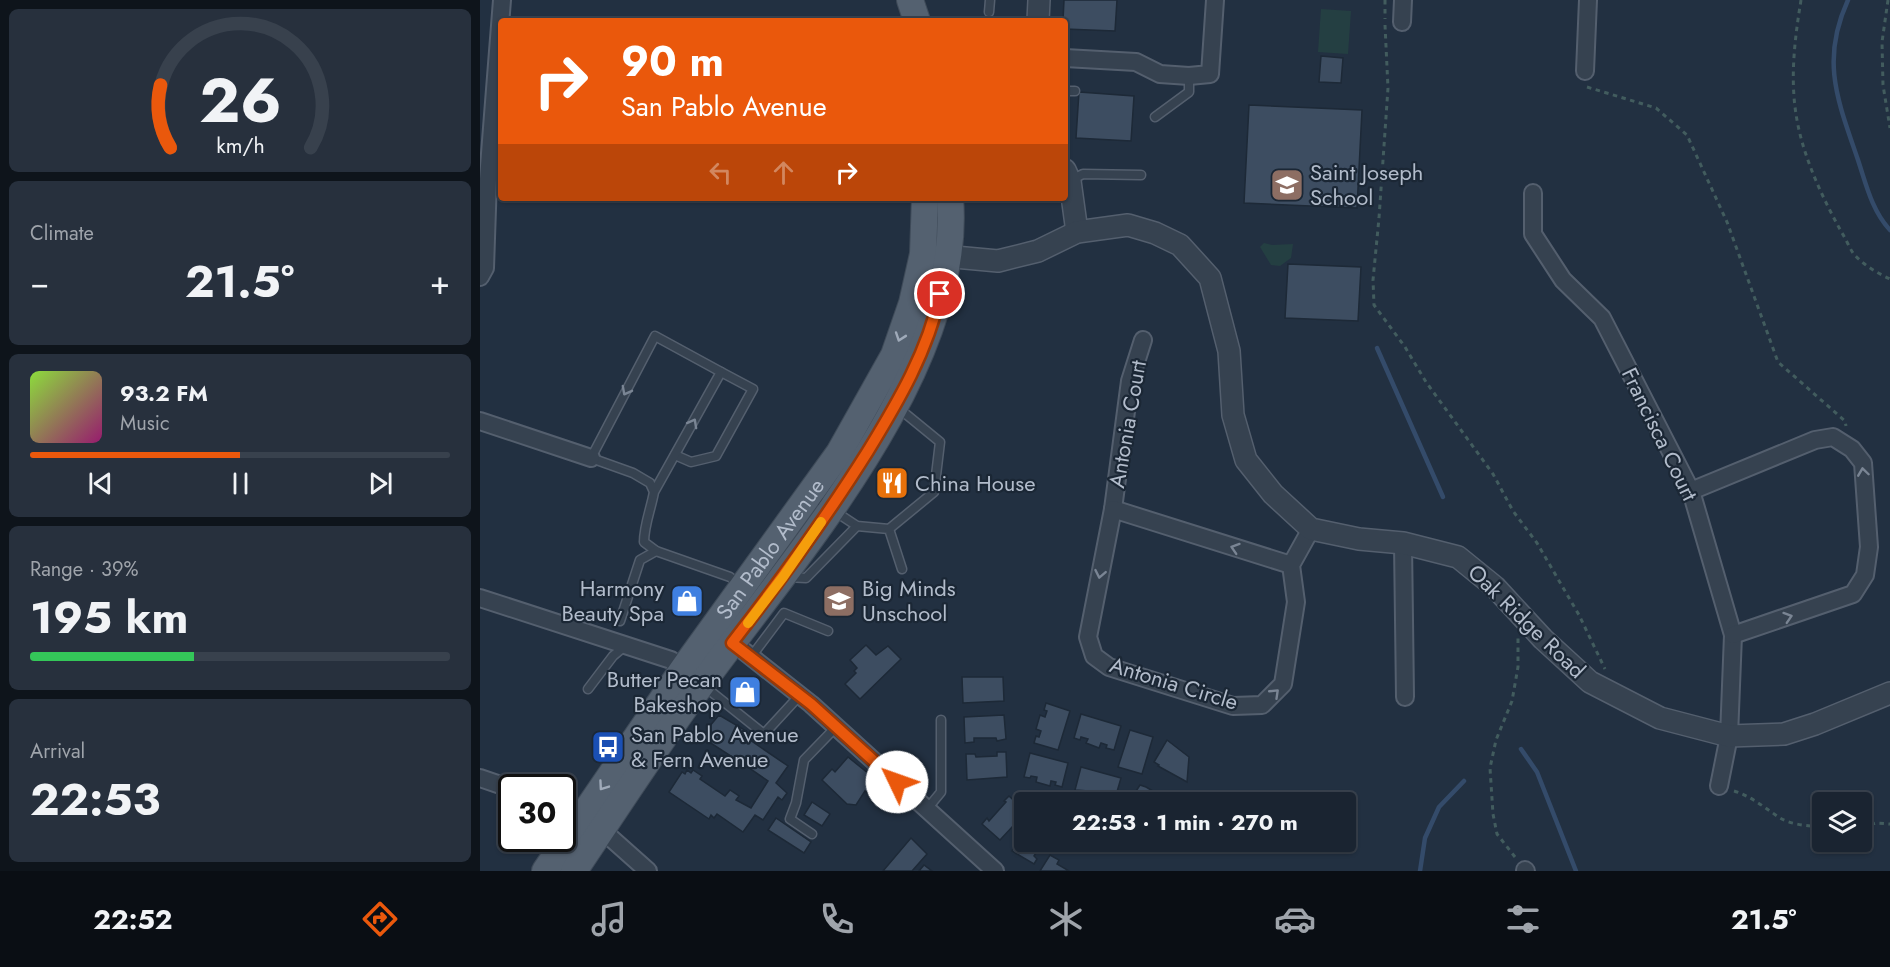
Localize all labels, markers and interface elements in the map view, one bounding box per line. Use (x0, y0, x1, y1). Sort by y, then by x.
text: 90 m (621, 31, 724, 92)
icon: right (522, 42, 600, 120)
text: 26 (199, 55, 281, 145)
text: San Pablo Avenue (621, 87, 827, 126)
text: km/h (216, 130, 264, 161)
icon: left (704, 156, 737, 189)
icon: ahead (767, 156, 800, 189)
icon: right (830, 156, 863, 189)
place label: Saint Joseph School (1310, 156, 1423, 213)
school or university icon: Saint Joseph School (1269, 167, 1305, 203)
text: Climate (30, 219, 94, 248)
text: 21.5° (185, 249, 294, 314)
text: − (30, 259, 49, 306)
text: + (430, 259, 450, 306)
pin (914, 268, 965, 319)
icon: arrive (923, 277, 956, 310)
one-way arrow (895, 331, 908, 342)
street label: Antonia Court (1100, 357, 1154, 490)
street label: Francisca Court (1614, 362, 1706, 507)
text: 93.2 FM (120, 377, 208, 409)
one-way arrow (622, 384, 634, 395)
text: Music (120, 409, 170, 438)
one-way arrow (686, 419, 697, 429)
restaurant icon: China House (874, 465, 910, 501)
icon: previous (84, 467, 117, 500)
icon: pause (224, 467, 257, 500)
icon: next (364, 467, 397, 500)
place label: China House (915, 467, 1036, 499)
one-way arrow (1857, 467, 1869, 477)
street label: San Pablo Avenue (708, 471, 832, 626)
one-way arrow (1230, 542, 1241, 555)
text: Range · 39% (30, 555, 138, 584)
street label: Oak Ridge Road (1461, 556, 1593, 686)
one-way arrow (1094, 569, 1107, 579)
place label: Harmony Beauty Spa (562, 572, 664, 629)
place label: Big Minds Unschool (862, 572, 956, 629)
shop icon: Harmony Beauty Spa (669, 583, 705, 619)
school or university icon: Big Minds Unschool (821, 583, 857, 619)
text: 195 km (30, 585, 188, 650)
one-way arrow (1782, 611, 1793, 624)
street label: Antonia Circle (1106, 648, 1242, 718)
place label: Butter Pecan Bakeshop (607, 663, 722, 720)
shop icon: Butter Pecan Bakeshop (727, 674, 763, 710)
one-way arrow (1267, 689, 1278, 700)
place label: San Pablo Avenue & Fern Avenue (631, 718, 799, 775)
bus stop icon: San Pablo Avenue & Fern Avenue (590, 729, 626, 765)
text: Arrival (30, 737, 85, 766)
position arrow (865, 750, 929, 814)
text: 22:53 (30, 767, 161, 832)
speed limit sign: 30 (498, 774, 576, 852)
one-way arrow (599, 780, 610, 791)
map controls (1812, 792, 1872, 852)
button: layers (1812, 792, 1872, 852)
text: 22:53 · 1 min · 270 m (1072, 806, 1298, 838)
icon: directions (359, 898, 401, 940)
icon: music (588, 898, 630, 940)
icon: phone (816, 898, 858, 940)
icon: climate (1045, 898, 1087, 940)
icon: car (1274, 898, 1316, 940)
icon: filters (1502, 898, 1544, 940)
text: 22:52 (93, 900, 173, 939)
text: 21.5° (1731, 900, 1797, 939)

